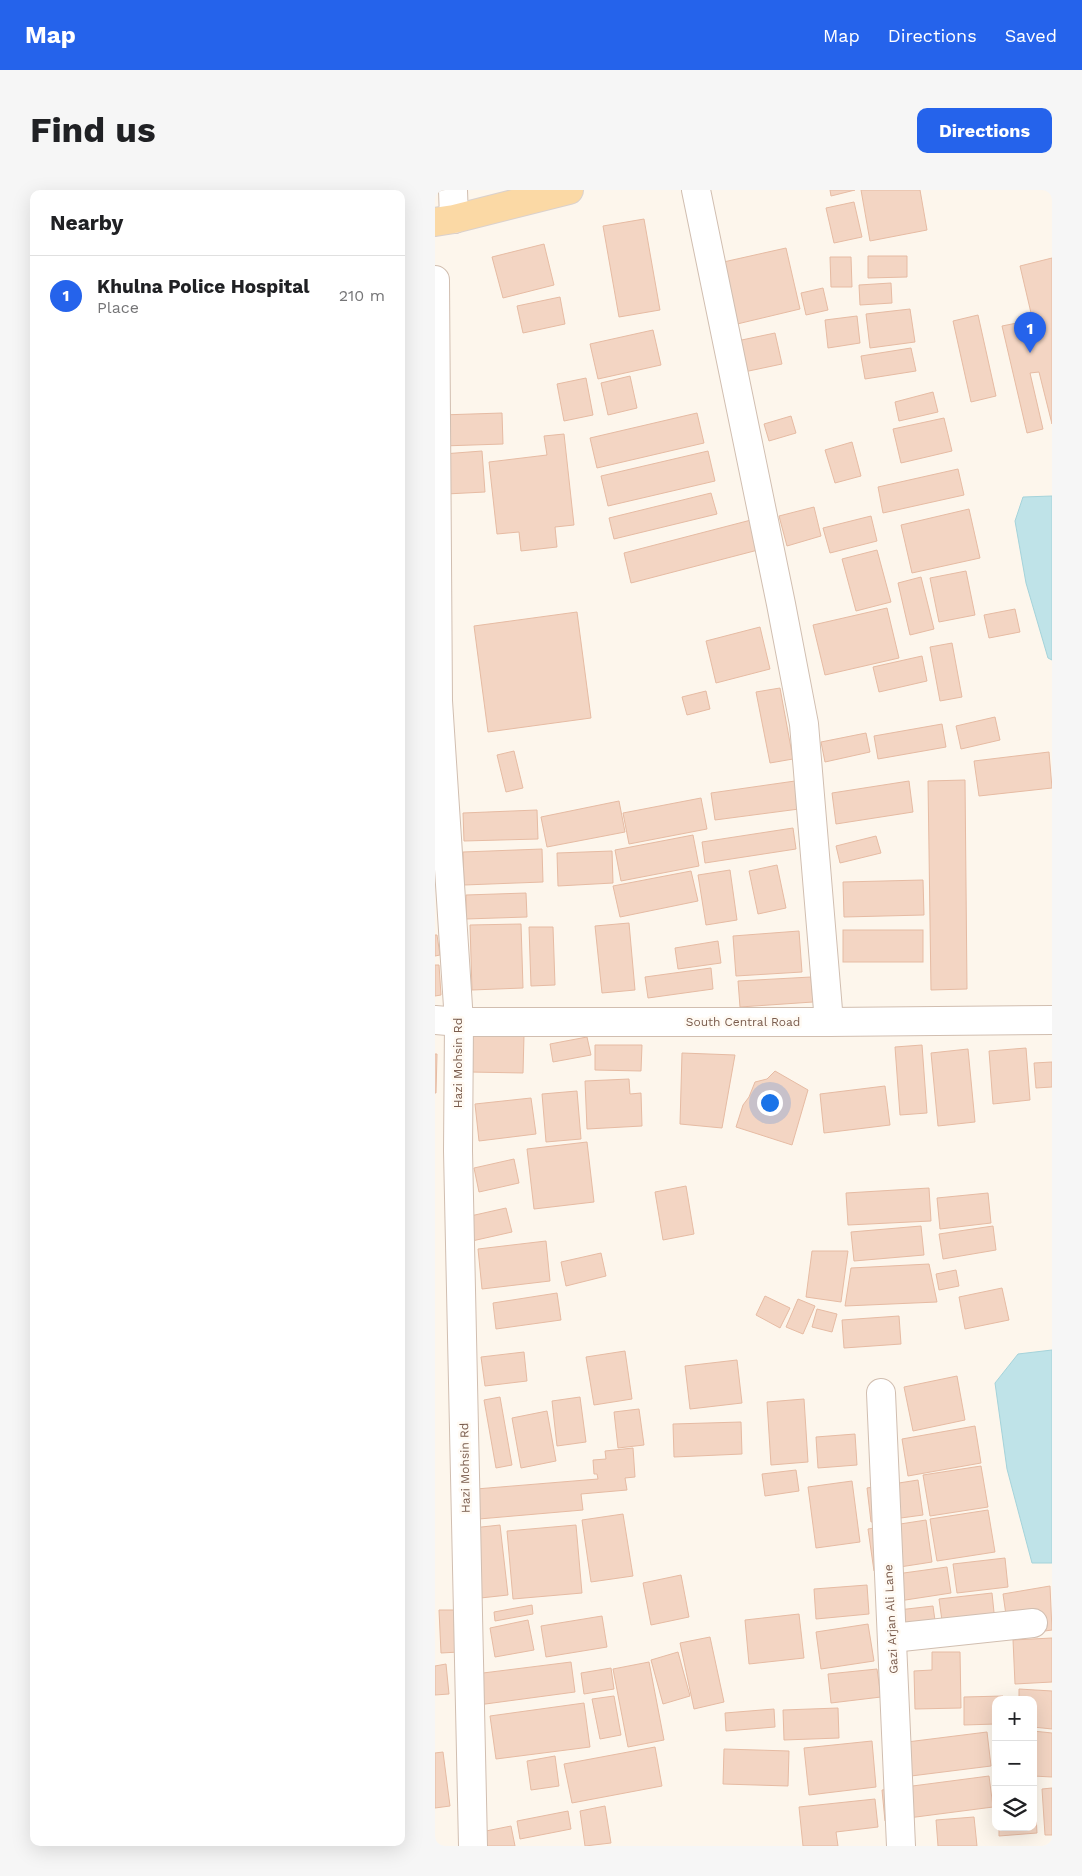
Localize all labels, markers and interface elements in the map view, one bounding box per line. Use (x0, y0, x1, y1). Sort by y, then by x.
text: Map (25, 21, 76, 49)
text: Map (823, 25, 860, 46)
text: Directions (888, 25, 977, 46)
text: Saved (1005, 25, 1057, 46)
button: Directions (917, 108, 1052, 153)
text: Find us (30, 109, 156, 151)
text: Nearby (50, 210, 123, 235)
text: Khulna Police Hospital (97, 275, 309, 298)
text: 1 (63, 286, 69, 305)
text: 210 m (339, 286, 385, 305)
text: Place (97, 298, 139, 317)
pin: 1 (1014, 312, 1046, 353)
street label: South Central Road (686, 1015, 800, 1029)
street label: Hazi Mohsin Rd (451, 1018, 465, 1108)
your location (757, 1090, 783, 1116)
street label: Hazi Mohsin Rd (457, 1423, 473, 1513)
street label: Gazi Arjan Ali Lane (881, 1564, 901, 1674)
map controls (992, 1696, 1037, 1831)
button: + (992, 1696, 1037, 1741)
button: − (992, 1741, 1037, 1786)
button: layers (992, 1786, 1037, 1831)

